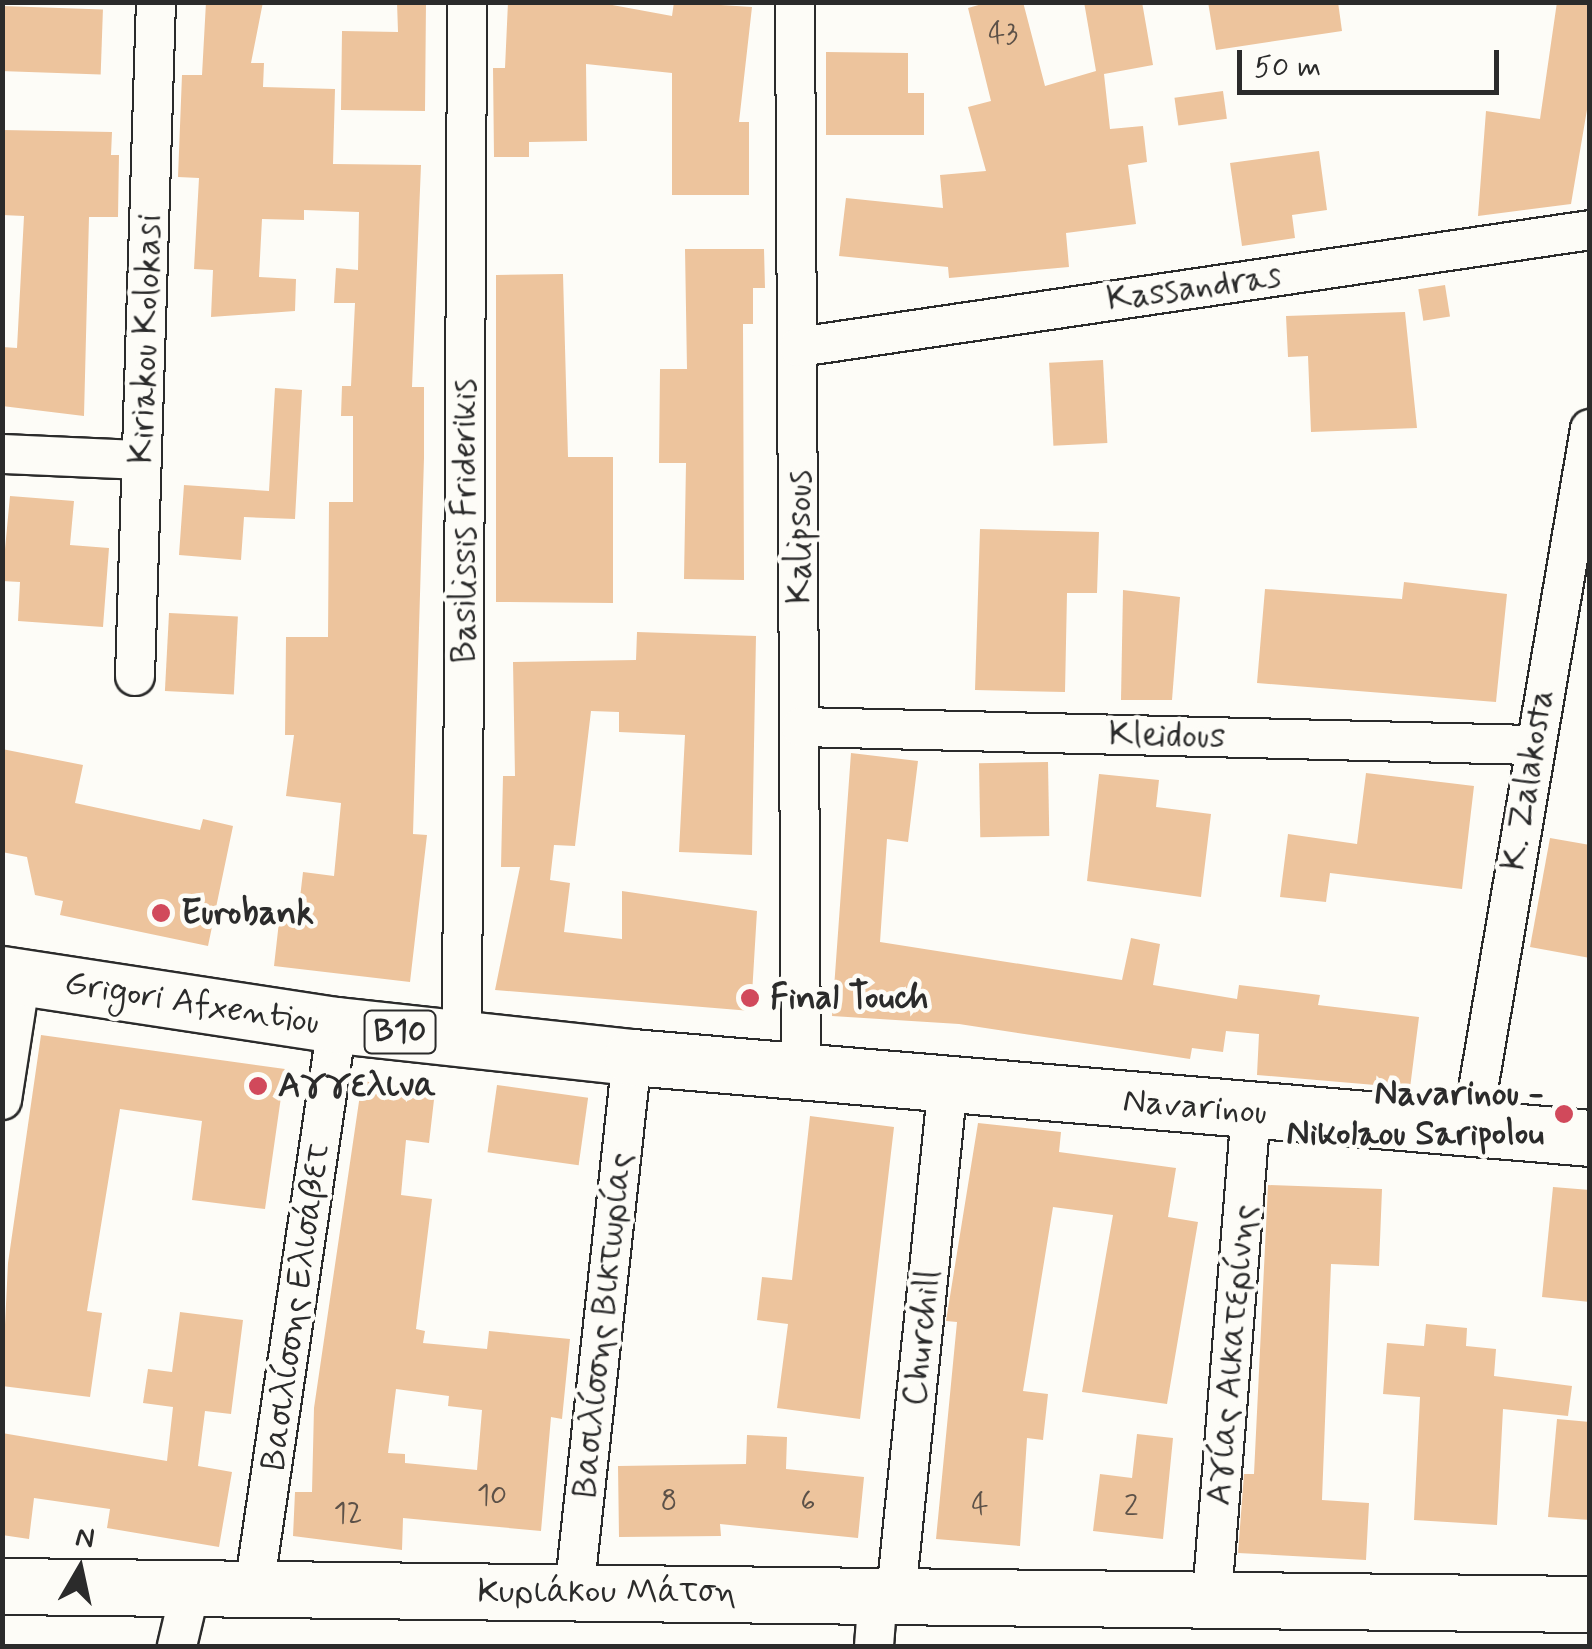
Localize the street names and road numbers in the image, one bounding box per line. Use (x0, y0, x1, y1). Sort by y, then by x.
street label: Kiriakou Kolokasi (121, 211, 171, 467)
street label: Kassandras (1104, 255, 1284, 321)
street label: Basilissis Friderikis (444, 379, 486, 663)
street label: Kalipsous (779, 470, 821, 604)
street label: K. Zalakosta (1493, 686, 1563, 874)
street label: Kleidous (1108, 714, 1226, 758)
street label: Grigori Afxentiou (62, 962, 322, 1044)
road number: B10 (362, 1005, 438, 1059)
street label: Navarinou (1121, 1080, 1269, 1134)
street label: Βασιλίσσης Ελισάβετ (252, 1141, 340, 1473)
street label: Βασιλίσσης Βικτωρίας (564, 1151, 642, 1499)
street label: Αγίας Αικατερίνης (1198, 1203, 1266, 1507)
street label: Churchill (894, 1268, 950, 1408)
street label: Κυριάκου Μάτση (478, 1571, 736, 1613)

